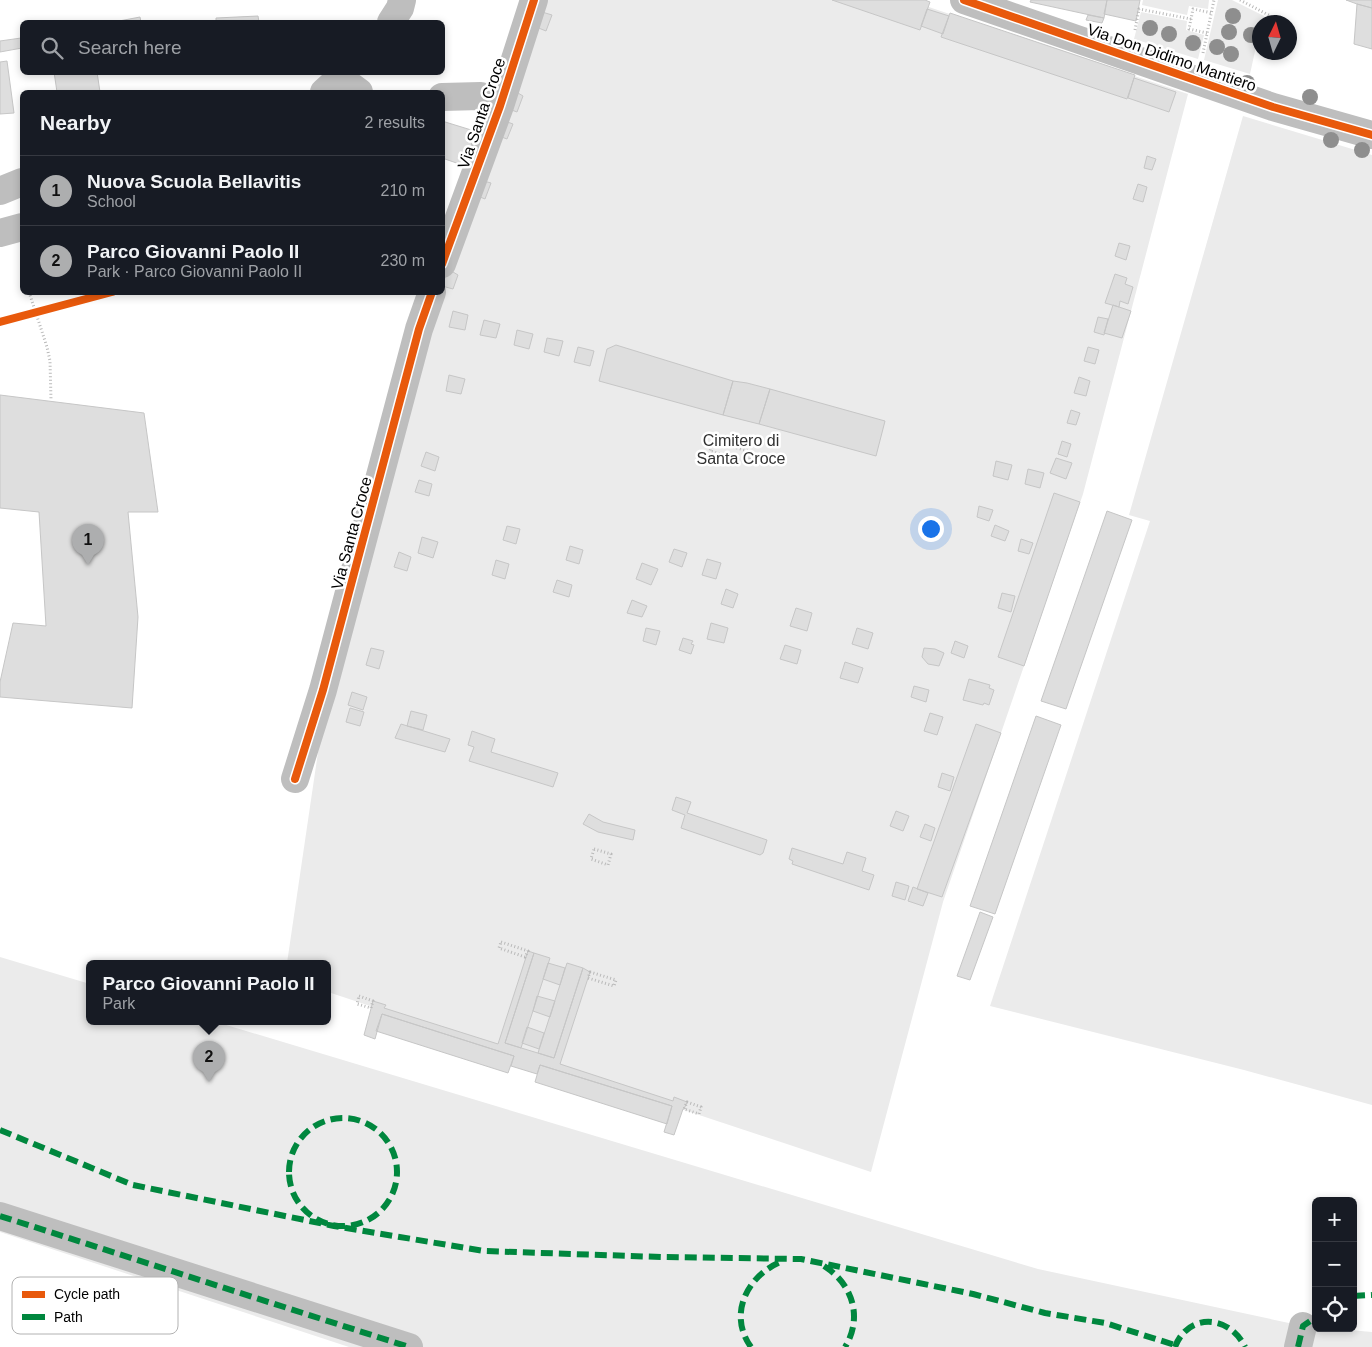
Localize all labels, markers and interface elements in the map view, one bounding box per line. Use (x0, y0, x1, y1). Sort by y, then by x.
north arrow (1252, 15, 1297, 60)
search box (20, 20, 445, 75)
street label: Via Don Didimo Mantiero (1085, 21, 1259, 94)
icon: search (38, 34, 66, 62)
text: Search here (78, 37, 182, 58)
street label: Via Santa Croce (455, 55, 508, 171)
text: Nearby (40, 111, 111, 134)
text: 2 results (365, 114, 425, 131)
text: Nuova Scuola Bellavitis (87, 171, 301, 192)
text: 1 (52, 182, 60, 199)
text: 210 m (381, 182, 425, 199)
text: School (87, 193, 136, 210)
text: Parco Giovanni Paolo II (87, 241, 299, 262)
text: 2 (52, 252, 60, 269)
text: 230 m (381, 252, 425, 269)
text: Park · Parco Giovanni Paolo II (87, 263, 302, 280)
park label: Cimitero di Santa Croce (697, 432, 786, 467)
street label: Via Santa Croce (328, 475, 375, 591)
your location (918, 516, 944, 542)
pin: 1 (72, 524, 104, 565)
popup (86, 960, 331, 1025)
text: Parco Giovanni Paolo II (102, 973, 315, 994)
text: Park (102, 995, 135, 1012)
pin: 2 (193, 1041, 225, 1082)
map controls (1312, 1197, 1357, 1332)
button: + (1312, 1197, 1357, 1242)
button: − (1312, 1242, 1357, 1287)
legend (12, 1277, 178, 1334)
text: Cycle path (54, 1286, 120, 1302)
button: locate (1312, 1287, 1357, 1332)
text: Path (54, 1309, 83, 1325)

